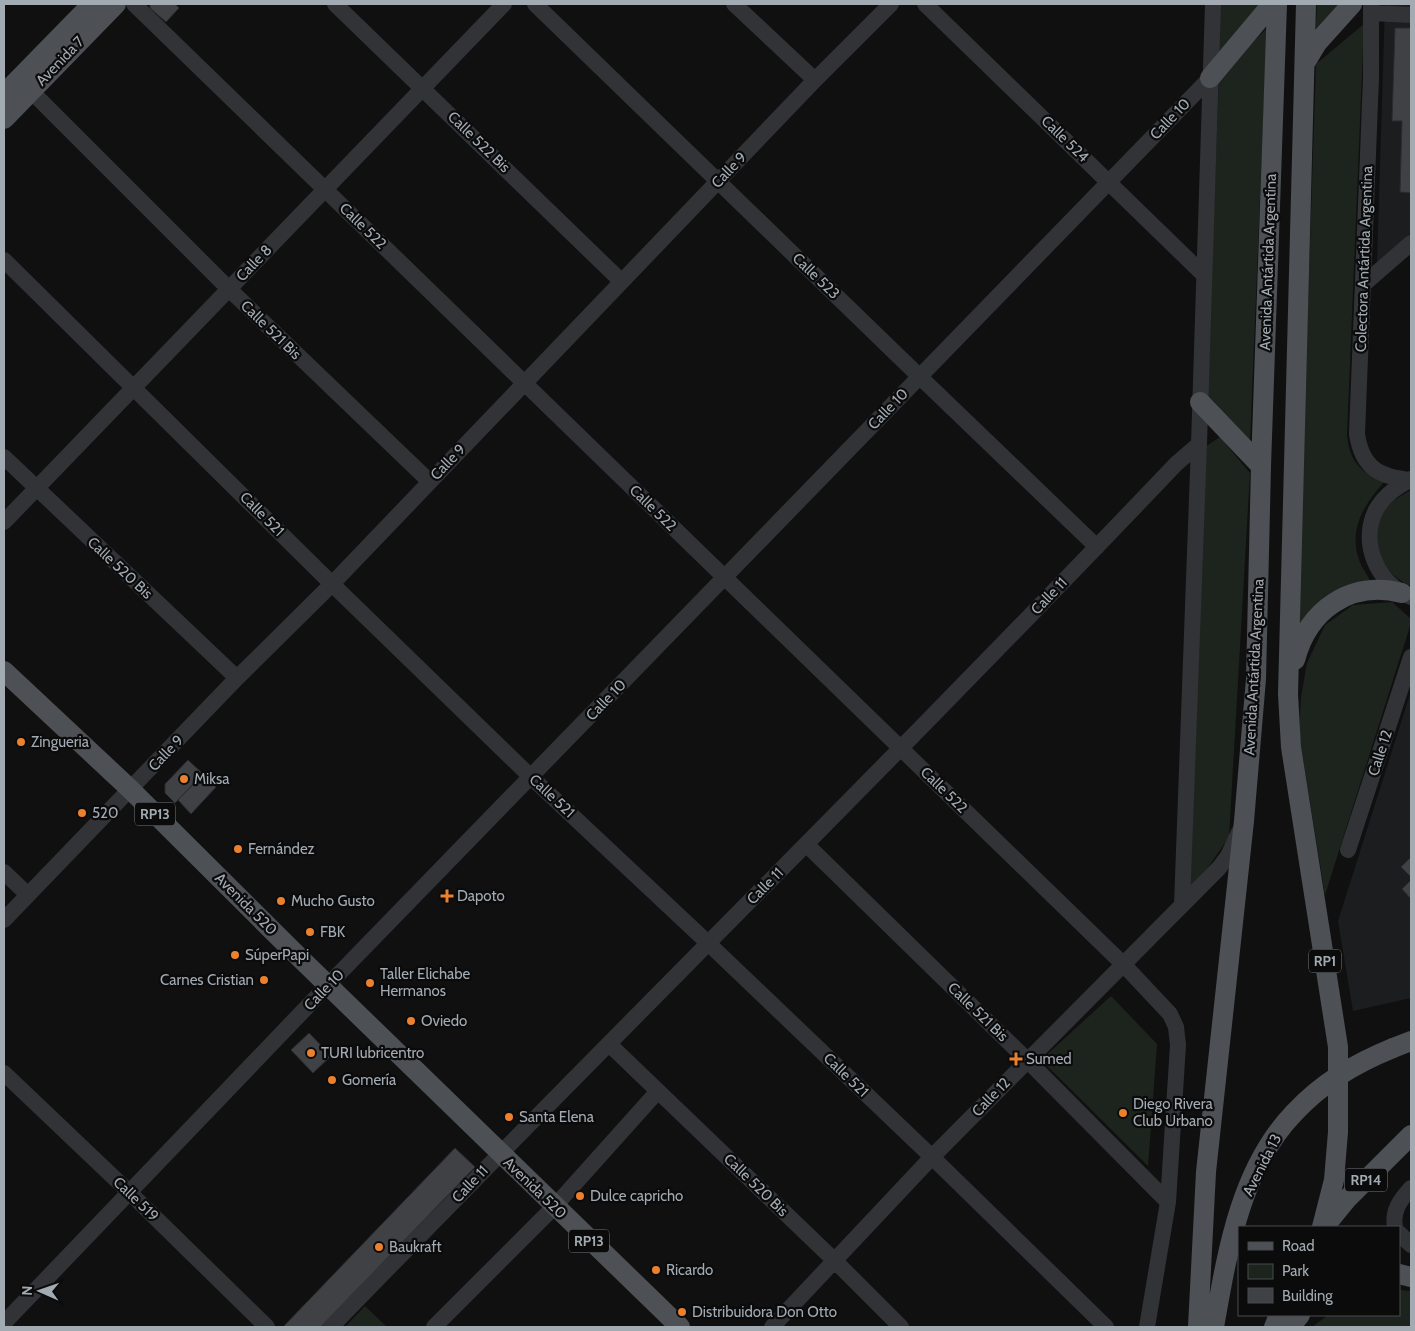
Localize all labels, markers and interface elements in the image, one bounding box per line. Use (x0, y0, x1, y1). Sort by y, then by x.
street label: Avenida 7 (32, 32, 88, 89)
street label: Calle 10 (1146, 95, 1194, 143)
street label: Calle 522 Bis (444, 108, 514, 176)
street label: Calle 524 (1037, 112, 1093, 166)
street label: Calle 9 (708, 148, 750, 192)
street label: Colectora Antártida Argentina (1352, 165, 1376, 352)
street label: Avenida Antártida Argentina (1256, 173, 1280, 351)
street label: Calle 522 (336, 199, 390, 253)
street label: Calle 8 (232, 241, 276, 285)
street label: Calle 523 (789, 249, 843, 303)
street label: Calle 521 Bis (237, 297, 305, 363)
street label: Calle 10 (864, 385, 912, 433)
street label: Calle 9 (427, 440, 469, 484)
street label: Calle 522 (626, 481, 680, 535)
street label: Calle 521 (236, 488, 288, 540)
street label: Calle 520 Bis (84, 533, 156, 603)
street label: Calle 11 (1027, 574, 1071, 618)
street label: Avenida Antártida Argentina (1240, 577, 1268, 756)
street label: Calle 10 (582, 676, 630, 724)
street label: Calle 12 (1364, 728, 1396, 778)
street label: Calle 9 (145, 731, 187, 775)
place label: Zingueria (31, 733, 90, 751)
marker: Zingueria (15, 736, 27, 748)
street label: Calle 522 (917, 763, 971, 817)
place label: Miksa (194, 770, 230, 788)
street label: Calle 521 (526, 771, 578, 821)
marker: Miksa (178, 773, 190, 785)
road number: RP13 (135, 802, 175, 826)
place label: 520 (92, 804, 118, 822)
marker: 520 (76, 807, 88, 819)
place label: Fernández (248, 840, 315, 858)
marker: Fernández (232, 843, 244, 855)
street label: Calle 11 (743, 864, 787, 908)
street label: Avenida 520 (211, 869, 281, 939)
place label: Dapoto (457, 887, 505, 905)
marker: Dapoto (441, 890, 453, 902)
place label: Mucho Gusto (291, 892, 375, 910)
marker: Mucho Gusto (275, 895, 287, 907)
place label: FBK (320, 923, 346, 941)
marker: FBK (304, 926, 316, 938)
place label: SúperPapi (245, 946, 309, 964)
marker: SúperPapi (229, 949, 241, 961)
road number: RP1 (1309, 949, 1341, 972)
place label: Taller Elichabe Hermanos (380, 965, 471, 1000)
street label: Calle 10 (300, 966, 348, 1014)
place label: Carnes Cristian (160, 971, 254, 989)
marker: Carnes Cristian (258, 974, 270, 986)
marker: Taller Elichabe Hermanos (364, 977, 376, 989)
street label: Calle 521 Bis (944, 979, 1012, 1045)
place label: Oviedo (421, 1012, 467, 1030)
marker: Oviedo (405, 1015, 417, 1027)
place label: TURI lubricentro (321, 1044, 424, 1062)
marker: TURI lubricentro (305, 1047, 317, 1059)
street label: Calle 521 (820, 1049, 872, 1101)
place label: Sumed (1026, 1050, 1072, 1068)
marker: Sumed (1010, 1053, 1022, 1065)
place label: Gomería (342, 1071, 397, 1089)
marker: Gomería (326, 1074, 338, 1086)
street label: Calle 12 (968, 1074, 1014, 1120)
place label: Diego Rivera Club Urbano (1133, 1095, 1213, 1130)
marker: Diego Rivera Club Urbano (1117, 1107, 1129, 1119)
place label: Santa Elena (519, 1108, 595, 1126)
marker: Santa Elena (503, 1111, 515, 1123)
street label: Avenida 13 (1239, 1131, 1285, 1199)
street label: Calle 520 Bis (720, 1150, 792, 1220)
street label: Avenida 520 (500, 1154, 570, 1222)
street label: Calle 11 (448, 1162, 492, 1206)
road number: RP14 (1345, 1168, 1387, 1192)
street label: Calle 519 (110, 1173, 162, 1225)
place label: Dulce capricho (590, 1187, 683, 1205)
marker: Dulce capricho (574, 1190, 586, 1202)
legend (1238, 1226, 1400, 1316)
road number: RP13 (569, 1230, 609, 1252)
text: Road (1282, 1237, 1315, 1255)
place label: Baukraft (389, 1238, 442, 1256)
marker: Baukraft (373, 1241, 385, 1253)
place label: Ricardo (666, 1261, 713, 1279)
text: Park (1282, 1262, 1309, 1280)
marker: Ricardo (650, 1264, 662, 1276)
north arrow (15, 1266, 65, 1316)
text: N (18, 1285, 36, 1296)
text: Building (1282, 1287, 1333, 1305)
place label: Distribuidora Don Otto (692, 1303, 837, 1321)
marker: Distribuidora Don Otto (676, 1306, 688, 1318)

